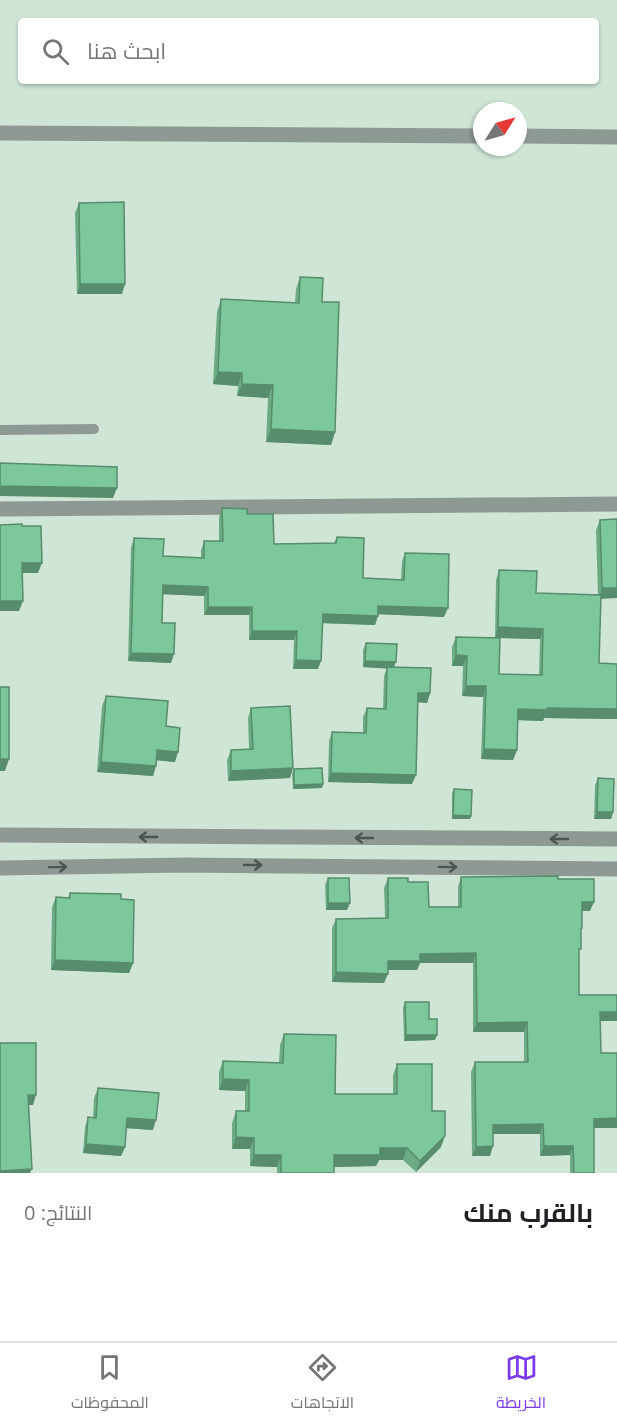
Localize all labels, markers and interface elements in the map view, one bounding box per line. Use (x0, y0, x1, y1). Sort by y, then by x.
search box (18, 18, 599, 84)
icon: search (39, 35, 72, 68)
text: ابحث هنا (87, 35, 166, 65)
north arrow (473, 102, 527, 156)
one-way arrow (138, 831, 158, 842)
one-way arrow (354, 832, 374, 844)
one-way arrow (549, 833, 569, 845)
one-way arrow (243, 859, 263, 871)
one-way arrow (438, 861, 458, 873)
one-way arrow (48, 862, 68, 873)
text: بالقرب منك (464, 1194, 593, 1230)
text: النتائج: 0 (24, 1199, 92, 1226)
tab: المحفوظات (71, 1351, 149, 1417)
tab: الاتجاهات (291, 1351, 354, 1417)
tab: الخريطة (496, 1351, 546, 1417)

